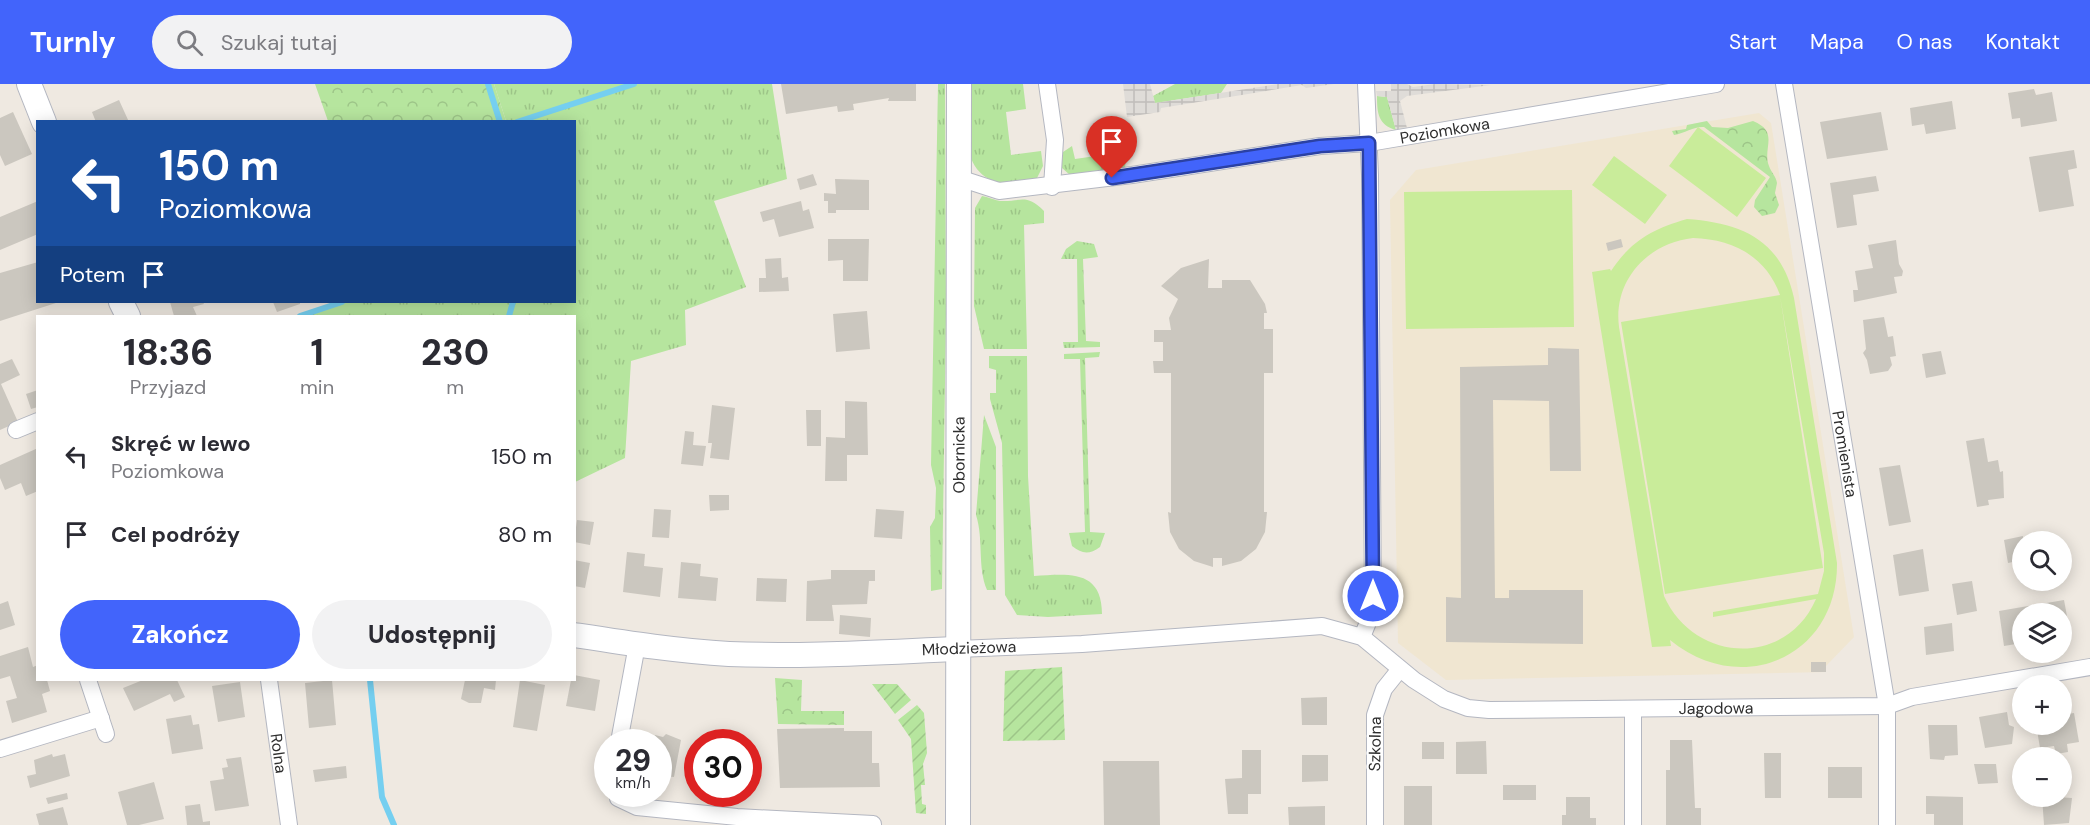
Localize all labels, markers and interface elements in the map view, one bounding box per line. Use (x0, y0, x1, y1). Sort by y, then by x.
search box (152, 15, 572, 69)
text: Turnly (30, 24, 116, 61)
icon: search (173, 26, 206, 59)
text: Szukaj tutaj (221, 28, 337, 57)
text: Start (1729, 28, 1777, 56)
text: Mapa (1810, 28, 1864, 56)
text: O nas (1897, 28, 1952, 56)
text: Kontakt (1985, 28, 2060, 56)
street label: Poziomkowa (1398, 112, 1491, 148)
pin (1086, 116, 1137, 178)
icon: arrive (1095, 125, 1128, 158)
text: 150 m (159, 138, 279, 193)
icon: left (60, 144, 138, 222)
text: Poziomkowa (159, 191, 312, 226)
icon: arrive (137, 258, 170, 291)
text: Potem (60, 260, 125, 289)
text: 18:36 (123, 329, 213, 376)
text: 1 (310, 329, 324, 376)
text: 230 (421, 329, 489, 376)
text: Przyjazd (130, 374, 206, 400)
text: min (300, 374, 334, 400)
text: m (446, 374, 464, 400)
street label: Promienista (1828, 409, 1863, 499)
street label: Obornicka (948, 417, 969, 493)
text: Skręć w lewo (111, 429, 251, 458)
icon: left (60, 440, 93, 473)
text: 150 m (491, 442, 552, 471)
text: Poziomkowa (111, 458, 224, 484)
icon: arrive (60, 518, 93, 551)
text: Cel podróży (111, 520, 240, 549)
text: 80 m (498, 520, 552, 549)
map controls (2012, 531, 2072, 807)
button: search (2012, 531, 2072, 591)
position arrow (1341, 564, 1405, 628)
button: Zakończ (60, 600, 300, 669)
button: Udostępnij (312, 600, 552, 669)
button: layers (2012, 603, 2072, 663)
street label: Młodzieżowa (921, 636, 1017, 660)
button: + (2012, 675, 2072, 735)
street label: Jagodowa (1679, 697, 1753, 719)
street label: Szkolna (1364, 716, 1386, 772)
speed limit sign: 30 (684, 729, 762, 807)
street label: Rolna (266, 732, 292, 775)
text: 29 (615, 741, 651, 780)
button: − (2012, 747, 2072, 807)
text: km/h (615, 773, 651, 793)

